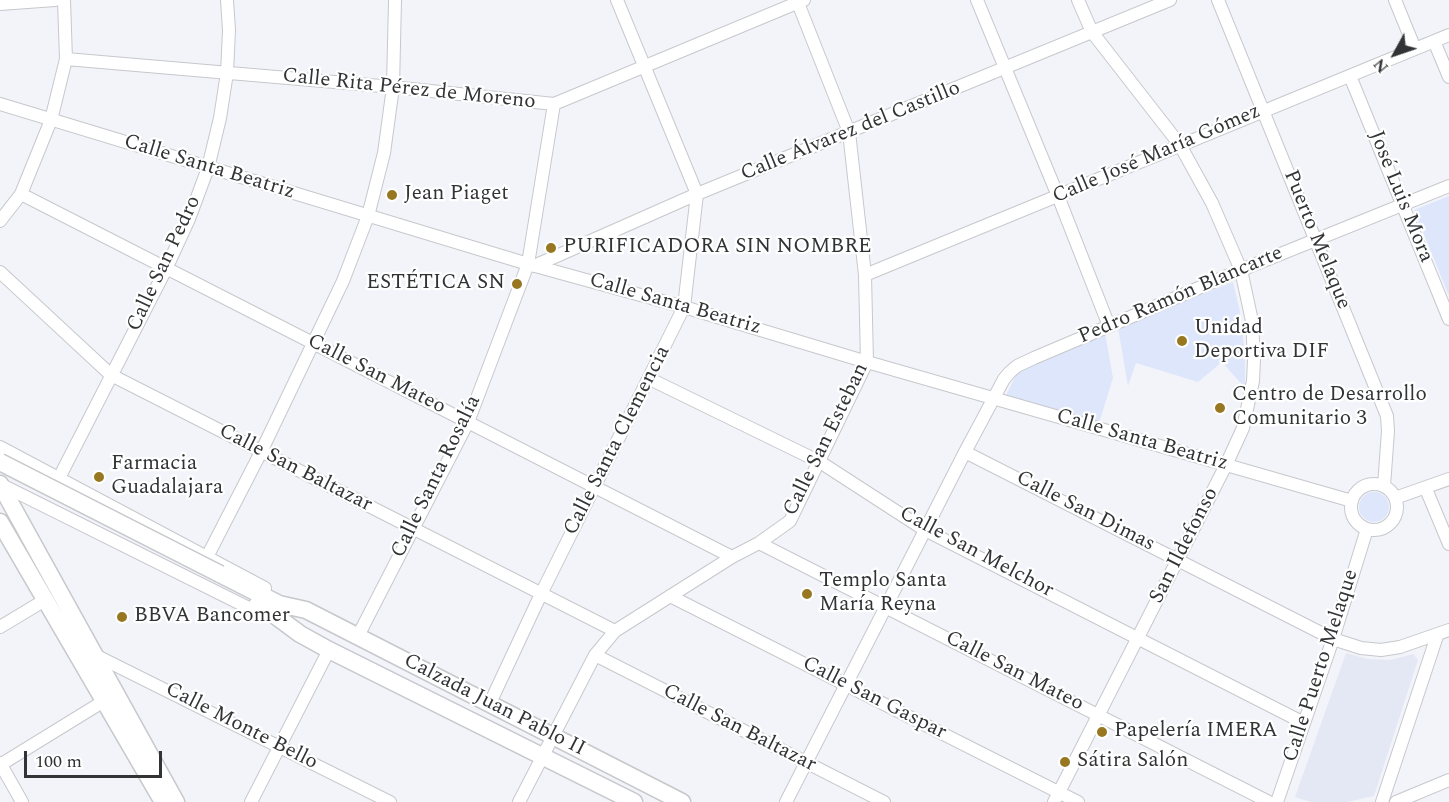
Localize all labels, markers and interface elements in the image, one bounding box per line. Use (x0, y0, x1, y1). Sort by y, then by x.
north arrow (1365, 24, 1425, 84)
text: N (1368, 53, 1395, 78)
street label: Calle Rita Pérez de Moreno (281, 64, 537, 116)
street label: Calle Álvarez del Castillo (738, 76, 964, 188)
street label: Calle José María Gómez (1049, 100, 1265, 210)
street label: José Luis Mora (1362, 127, 1438, 267)
street label: Calle Santa Beatriz (120, 130, 298, 206)
street label: Puerto Melaque (1277, 167, 1355, 313)
place label: Jean Piaget (404, 182, 509, 208)
marker: Jean Piaget (385, 188, 399, 202)
street label: Calle San Pedro (123, 192, 207, 336)
place label: PURIFICADORA SIN NOMBRE (563, 235, 872, 261)
marker: PURIFICADORA SIN NOMBRE (544, 241, 558, 255)
street label: Pedro Ramón Blancarte (1075, 242, 1287, 350)
street label: Calle Santa Beatriz (586, 268, 764, 342)
place label: ESTÉTICA SN (366, 271, 505, 297)
marker: ESTÉTICA SN (510, 277, 524, 291)
place label: Unidad Deportiva DIF (1194, 316, 1329, 366)
street label: Calle San Mateo (303, 329, 449, 421)
marker: Unidad Deportiva DIF (1175, 334, 1189, 348)
street label: Calle Santa Clemencia (559, 342, 677, 540)
street label: Calle San Esteban (779, 359, 875, 521)
place label: Centro de Desarrollo Comunitario 3 (1232, 383, 1427, 433)
street label: Calle Santa Rosalía (387, 392, 487, 562)
marker: Centro de Desarrollo Comunitario 3 (1213, 401, 1227, 415)
street label: Calle Santa Beatriz (1053, 404, 1231, 478)
street label: Calle San Baltazar (214, 419, 376, 519)
place label: Farmacia Guadalajara (111, 452, 223, 502)
street label: Calle San Dimas (1011, 466, 1159, 558)
marker: Farmacia Guadalajara (92, 470, 106, 484)
street label: San Ildefonso (1145, 484, 1225, 608)
street label: Calle San Melchor (895, 502, 1057, 604)
street label: Calle Puerto Melaque (1279, 566, 1365, 766)
place label: Templo Santa María Reyna (819, 569, 947, 619)
marker: Templo Santa María Reyna (800, 587, 814, 601)
place label: BBVA Bancomer (134, 604, 290, 630)
marker: BBVA Bancomer (115, 610, 129, 624)
street label: Calle San Mateo (941, 626, 1087, 718)
street label: Calzada Juan Pablo II (399, 649, 589, 763)
street label: Calle San Gaspar (798, 652, 950, 746)
street label: Calle Monte Bello (161, 678, 321, 776)
street label: Calle San Baltazar (658, 679, 820, 779)
place label: Papelería IMERA (1114, 719, 1278, 745)
marker: Papelería IMERA (1095, 725, 1109, 739)
scale bar (27, 739, 165, 777)
text: 100 m (35, 748, 82, 775)
place label: Sátira Salón (1077, 749, 1188, 775)
marker: Sátira Salón (1058, 755, 1072, 769)

